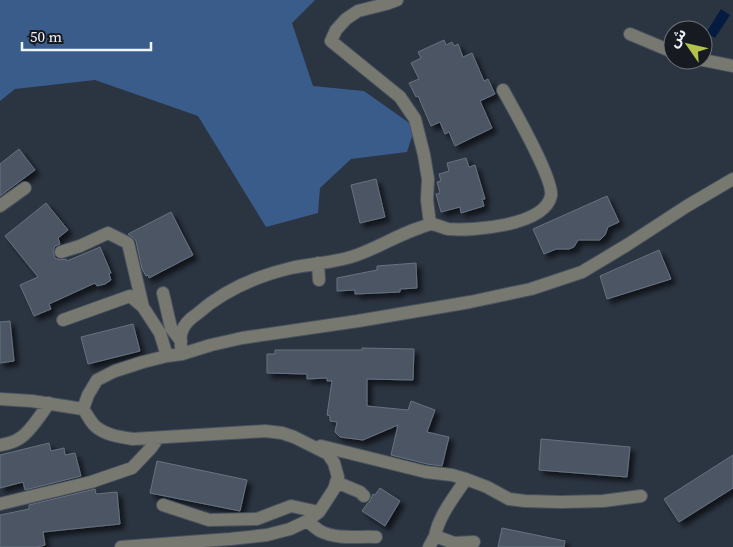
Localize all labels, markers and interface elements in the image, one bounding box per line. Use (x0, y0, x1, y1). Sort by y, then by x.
scale bar (22, 20, 151, 52)
north arrow (663, 20, 713, 70)
text: ش (664, 24, 691, 51)
text: 50 m (30, 26, 62, 47)

